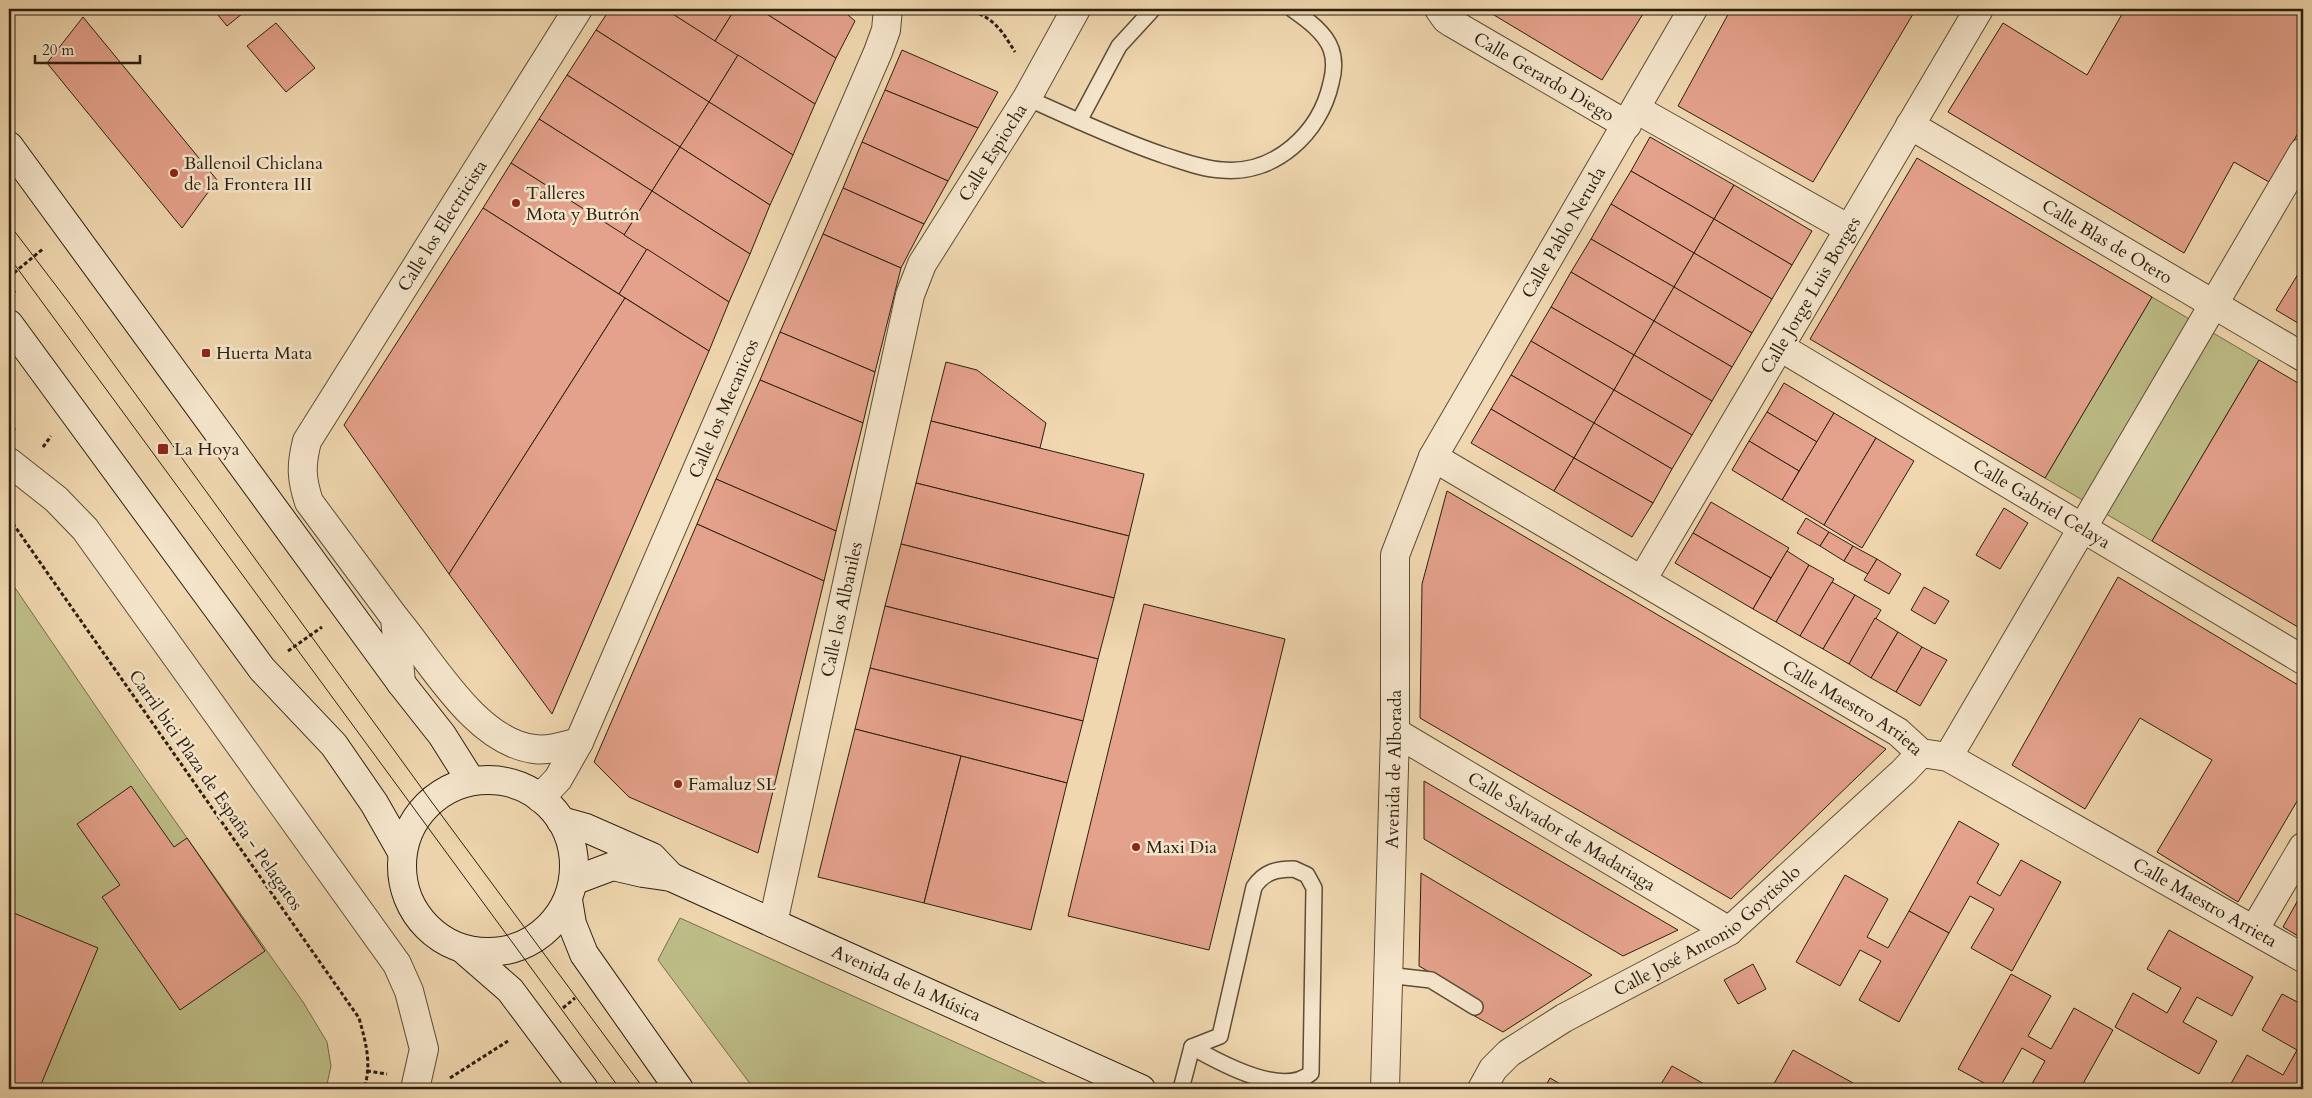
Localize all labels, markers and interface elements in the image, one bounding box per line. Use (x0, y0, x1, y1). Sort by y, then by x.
street label: Calle Gerardo Diego (1469, 26, 1619, 128)
scale bar (35, 32, 140, 64)
text: 20 m (42, 40, 74, 60)
street label: Calle Espiocha (953, 99, 1033, 206)
place label: Ballenoil Chiclana de la Frontera III (184, 151, 323, 197)
street label: Calle los Electricista (392, 155, 493, 297)
street label: Calle Pablo Neruda (1516, 162, 1612, 303)
marker: Ballenoil Chiclana de la Frontera III (168, 167, 180, 179)
place label: Talleres Mota y Butrón (526, 181, 640, 227)
street label: Calle Blas de Otero (2037, 194, 2177, 290)
marker: Talleres Mota y Butrón (510, 197, 522, 209)
street label: Calle Jorge Luis Borges (1754, 212, 1867, 379)
street label: Calle los Mecanicos (683, 335, 765, 482)
place label: Huerta Mata (216, 341, 312, 366)
marker: Huerta Mata (200, 347, 212, 359)
place label: La Hoya (174, 437, 240, 462)
marker: La Hoya (156, 442, 170, 456)
street label: Calle Gabriel Celaya (1968, 453, 2115, 555)
street label: Calle los Albaniles (815, 539, 869, 680)
street label: Calle Maestro Arrieta (1777, 654, 1928, 762)
street label: Carril bici Plaza de España - Pelagatos (123, 665, 309, 916)
street label: Avenida de Alborada (1380, 690, 1408, 849)
street label: Calle Salvador de Madariaga (1463, 766, 1660, 898)
place label: Famaluz SL (688, 772, 776, 797)
marker: Famaluz SL (672, 778, 684, 790)
place label: Maxi Dia (1146, 835, 1217, 860)
marker: Maxi Dia (1130, 841, 1142, 853)
street label: Calle Maestro Arrieta (2128, 852, 2282, 954)
street label: Calle José Antonio Goytisolo (1609, 860, 1806, 1003)
street label: Avenida de la Música (827, 939, 985, 1028)

